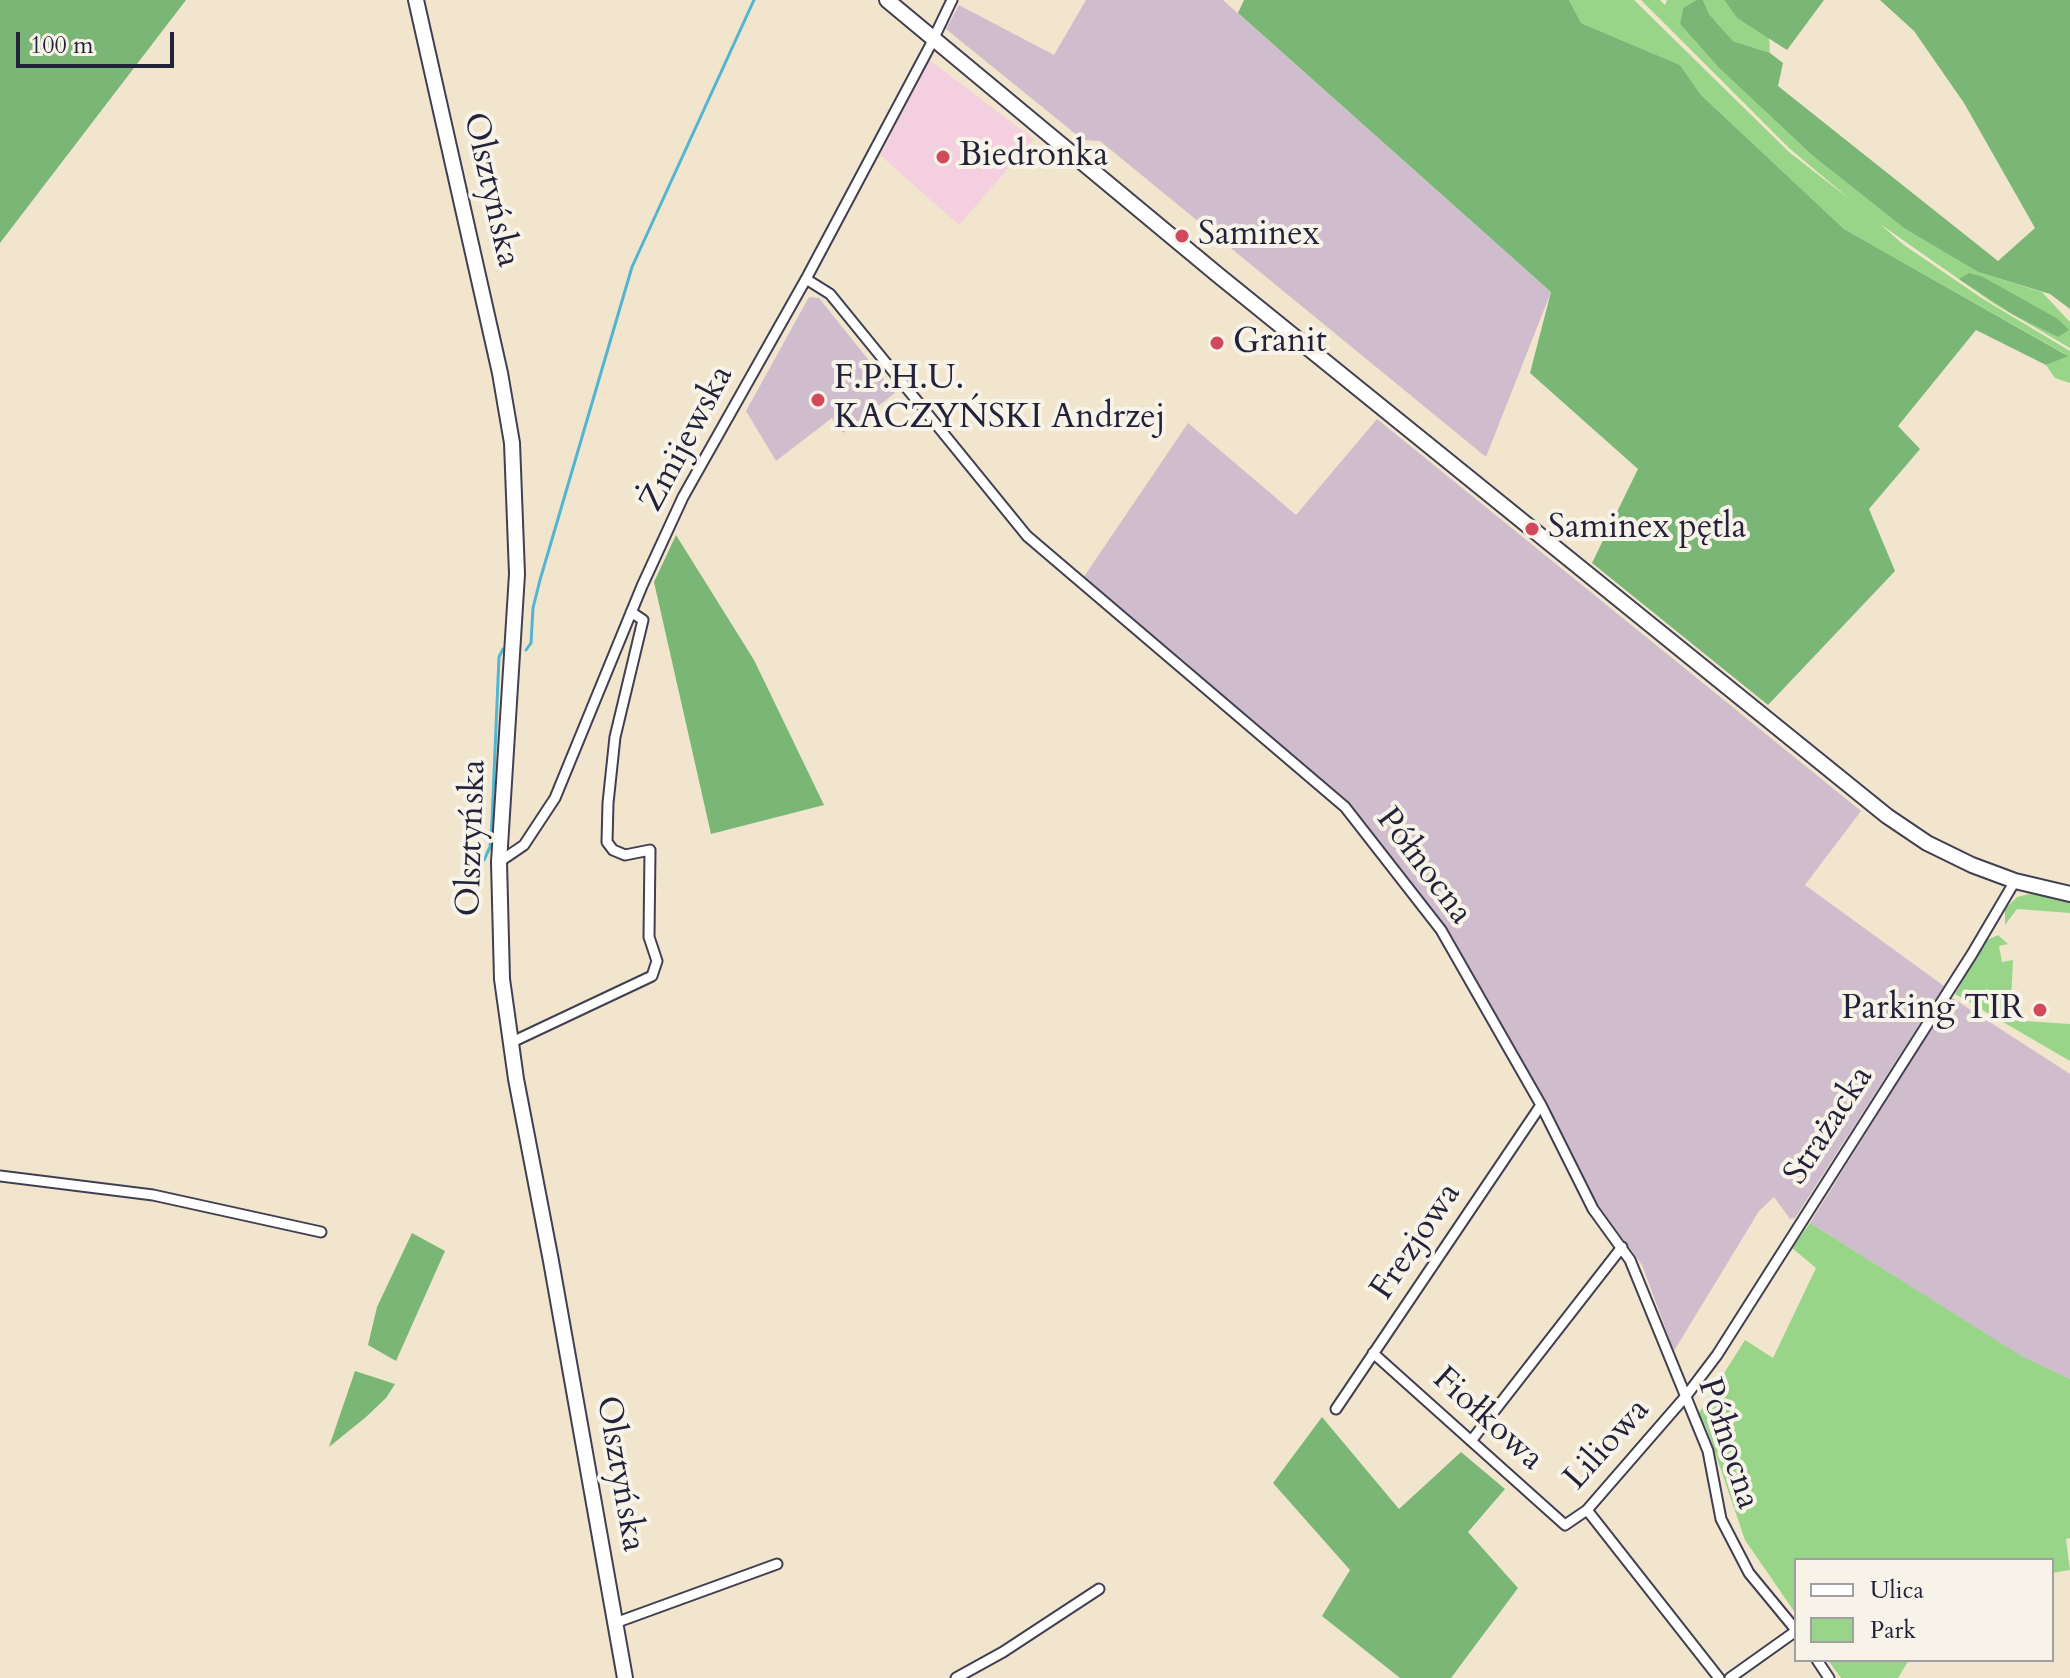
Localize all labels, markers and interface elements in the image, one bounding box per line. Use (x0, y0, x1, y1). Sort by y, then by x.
scale bar (20, 16, 178, 66)
text: 100 m (30, 29, 94, 62)
street label: Olsztyńska (452, 109, 528, 271)
place label: Biedronka (959, 137, 1108, 177)
marker: Biedronka (934, 148, 952, 166)
place label: Saminex (1198, 216, 1320, 256)
marker: Saminex (1173, 227, 1191, 245)
place label: Granit (1233, 323, 1327, 363)
marker: Granit (1208, 334, 1226, 352)
street label: Żmijewska (633, 359, 743, 519)
place label: F.P.H.U. KACZYŃSKI Andrzej (834, 360, 1165, 440)
marker: F.P.H.U. KACZYŃSKI Andrzej (809, 391, 827, 409)
place label: Saminex pętla (1548, 509, 1746, 549)
marker: Saminex pętla (1523, 520, 1541, 538)
street label: Olsztyńska (450, 759, 496, 917)
street label: Północna (1366, 801, 1480, 933)
place label: Parking TIR (1841, 990, 2024, 1030)
marker: Parking TIR (2031, 1001, 2049, 1019)
street label: Strażacka (1777, 1059, 1883, 1193)
street label: Frezjowa (1363, 1176, 1471, 1308)
street label: Fiołkowa (1423, 1360, 1551, 1480)
street label: Północna (1687, 1373, 1767, 1515)
street label: Liliowa (1556, 1391, 1660, 1499)
street label: Olsztyńska (585, 1393, 653, 1555)
legend (1794, 1558, 2054, 1662)
text: Ulica (1870, 1574, 1924, 1607)
text: Park (1870, 1614, 1916, 1647)

